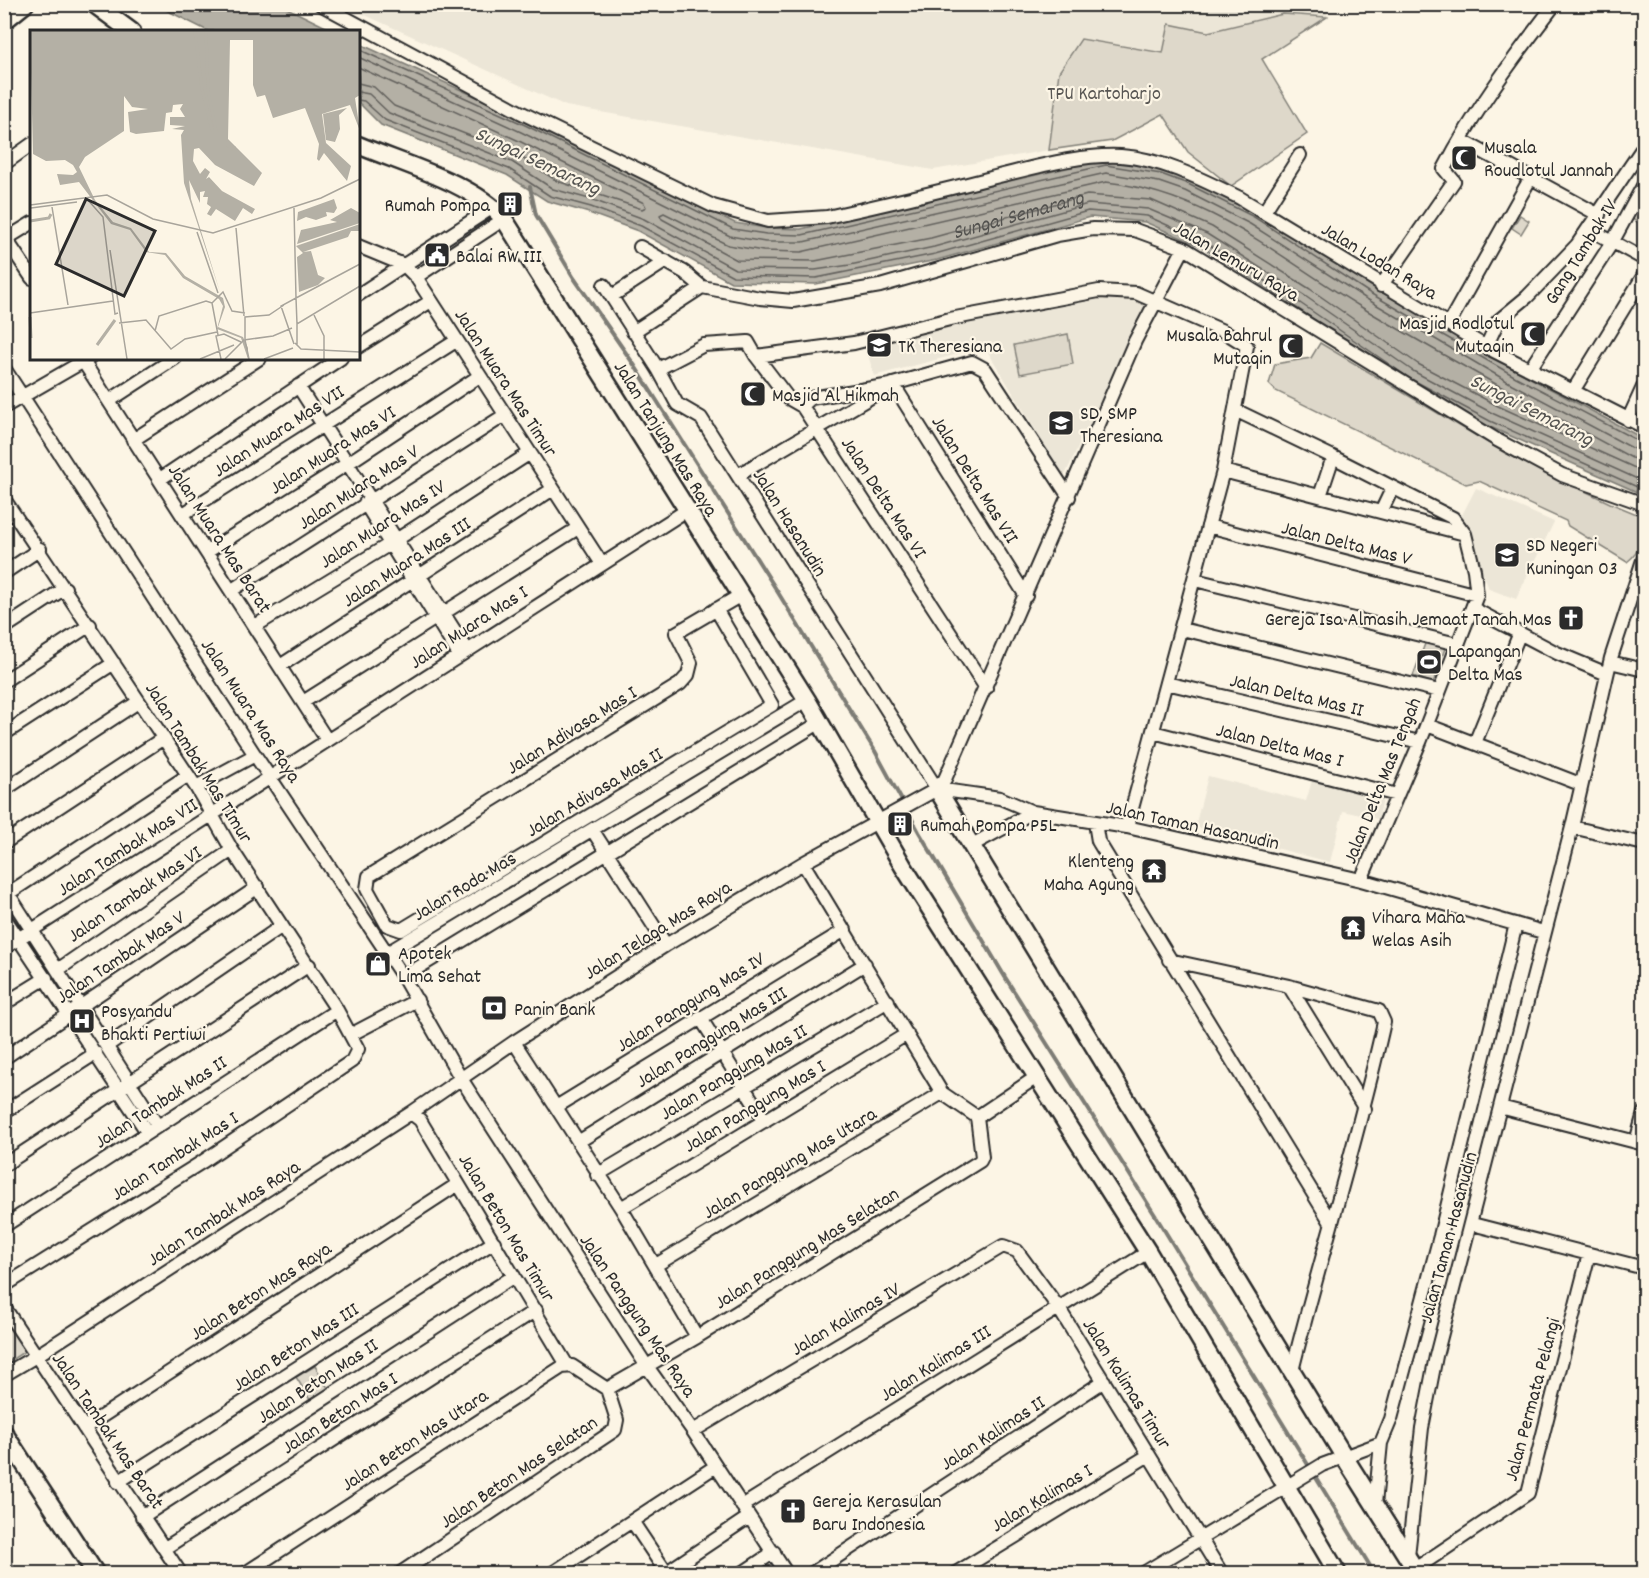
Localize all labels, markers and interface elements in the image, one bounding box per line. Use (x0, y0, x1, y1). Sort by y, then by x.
inset map (30, 30, 360, 360)
park label: TPU Kartoharjo (1047, 81, 1161, 109)
water label: Sungai Semarang (469, 121, 605, 205)
place label: Musala Roudlotul Jannah (1484, 135, 1613, 186)
mosque icon: Musala Roudlotul Jannah (1449, 143, 1479, 173)
water label: Sungai Semarang (949, 184, 1088, 249)
building icon: Rumah Pompa (495, 189, 525, 219)
place label: Rumah Pompa (384, 193, 491, 221)
street label: Gang Tambak IV (1539, 194, 1626, 311)
street label: Jalan Lemuru Raya (1167, 215, 1304, 310)
street label: Jalan Lodan Raya (1315, 217, 1442, 309)
public building icon: Balai RW III (422, 240, 452, 270)
place label: Balai RW III (456, 244, 542, 272)
street label: Jalan Muara Mas Timur (446, 304, 563, 464)
place label: Masjid Rodlotul Mutaqin (1399, 311, 1514, 362)
mosque icon: Masjid Rodlotul Mutaqin (1518, 319, 1548, 349)
place label: Musala Bahrul Mutaqin (1166, 323, 1272, 374)
school or university icon: TK Theresiana (864, 330, 894, 360)
mosque icon: Musala Bahrul Mutaqin (1276, 331, 1306, 361)
place label: TK Theresiana (898, 334, 1003, 362)
street label: Jalan Tanjung Mas Raya (605, 357, 724, 523)
water label: Sungai Semarang (1464, 368, 1598, 456)
street label: Jalan Muara Mas VII (208, 379, 348, 481)
mosque icon: Masjid Al Hikmah (738, 379, 768, 409)
place label: Masjid Al Hikmah (772, 383, 899, 411)
place label: SD, SMP Theresiana (1080, 401, 1163, 452)
school or university icon: SD, SMP Theresiana (1046, 408, 1076, 438)
street label: Jalan Delta Mas VII (923, 411, 1024, 550)
street label: Jalan Delta Mas VI (833, 432, 932, 565)
street label: Jalan Muara Mas V (293, 438, 423, 534)
street label: Jalan Muara Mas VI (294, 439, 426, 538)
street label: Jalan Muara Mas Barat (160, 460, 277, 620)
street label: Jalan Hasanudin (744, 464, 833, 583)
street label: Jalan Muara Mas IV (315, 474, 453, 577)
street label: Jalan Muara Mas III (338, 511, 477, 616)
street label: Jalan Delta Mas V (1278, 515, 1415, 575)
place label: SD Negeri Kuningan 03 (1526, 533, 1618, 584)
school or university icon: SD Negeri Kuningan 03 (1492, 540, 1522, 570)
street label: Jalan Muara Mas I (405, 580, 534, 677)
church icon: Gereja Isa Almasih Jemaat Tanah Mas (1556, 603, 1586, 633)
place label: Gereja Isa Almasih Jemaat Tanah Mas (1265, 607, 1552, 635)
street label: Jalan Muara Mas Raya (192, 634, 307, 790)
place label: Lapangan Delta Mas (1448, 639, 1523, 690)
sports icon: Lapangan Delta Mas (1414, 647, 1444, 677)
street label: Jalan Delta Mas II (1227, 668, 1366, 726)
street label: Jalan Tambak Mas TImur (137, 678, 259, 850)
street label: Jalan Adivasa Mas I (502, 680, 643, 783)
street label: Jalan Delta Mas Tengah (1338, 694, 1430, 869)
street label: Jalan Delta Mas I (1213, 718, 1346, 776)
street label: Jalan Adivasa Mas II (522, 742, 669, 846)
street label: Jalan Tambak Mas VII (52, 792, 202, 900)
street label: Jalan Taman Hasanudin (1103, 795, 1282, 859)
building icon: Rumah Pompa P5L (885, 809, 915, 839)
place label: Rumah Pompa P5L (920, 813, 1057, 841)
street label: Jalan Tambak Mas VI (62, 839, 206, 947)
street label: Jalan Roda Mas (409, 846, 523, 929)
place label: Klenteng Maha Agung (1043, 849, 1134, 900)
temple icon: Klenteng Maha Agung (1139, 856, 1169, 886)
street label: Jalan Telaga Mas Raya (580, 875, 738, 988)
street label: Jalan Tambak Mas V (52, 905, 192, 1012)
place label: Vihara Maha Welas Asih (1372, 905, 1465, 956)
temple icon: Vihara Maha Welas Asih (1338, 913, 1368, 943)
place label: Apotek Lima Sehat (398, 941, 481, 992)
street label: Jalan Panggung Mas IV (612, 946, 772, 1061)
shop icon: Apotek Lima Sehat (363, 949, 393, 979)
street label: Jalan Panggung Mas III (631, 980, 791, 1092)
bank icon: Panin Bank (479, 993, 509, 1023)
place label: Panin Bank (514, 997, 595, 1025)
place label: Posyandu Bhakti Pertiwi (101, 999, 206, 1050)
hospital icon: Posyandu Bhakti Pertiwi (67, 1006, 97, 1036)
street label: Jalan Tambak Mas II (90, 1050, 233, 1157)
street label: Jalan Panggung Mas I (679, 1053, 829, 1157)
street label: Jalan Panggung Mas II (679, 1054, 832, 1161)
street label: Jalan Panggung Mas Utara (698, 1101, 883, 1228)
street label: Jalan Tambak Mas I (106, 1106, 245, 1209)
street label: Jalan Beton Mas Timur (450, 1149, 561, 1308)
street label: Jalan Taman Hasanudin (1414, 1149, 1486, 1327)
street label: Jalan Tambak Mas Raya (143, 1154, 307, 1275)
street label: Jalan Panggung Mas Selatan (710, 1181, 905, 1318)
street label: Jalan Panggung Mas Raya (571, 1229, 702, 1404)
street label: Jalan Beton Mas Raya (185, 1236, 338, 1349)
street label: Jalan Kalimas IV (786, 1277, 907, 1364)
street label: Jalan Beton Mas III (227, 1296, 363, 1396)
street label: Jalan Kalimas Timur (1074, 1314, 1177, 1456)
street label: Jalan Permata Pelangi (1499, 1315, 1569, 1485)
street label: Jalan Kalimas III (876, 1319, 998, 1410)
street label: Jalan Tambak Mas Barat (44, 1348, 169, 1516)
street label: Jalan Beton Mas II (277, 1366, 404, 1463)
street label: Jalan Beton Mas I (277, 1366, 401, 1458)
street label: Jalan Beton Mas Utara (337, 1383, 495, 1500)
street label: Jalan Kalimas II (936, 1390, 1052, 1479)
street label: Jalan Beton Mas Selatan (435, 1410, 604, 1537)
street label: Jalan Kalimas I (986, 1458, 1099, 1541)
place label: Gereja Kerasulan Baru Indonesia (812, 1489, 942, 1540)
church icon: Gereja Kerasulan Baru Indonesia (778, 1496, 808, 1526)

